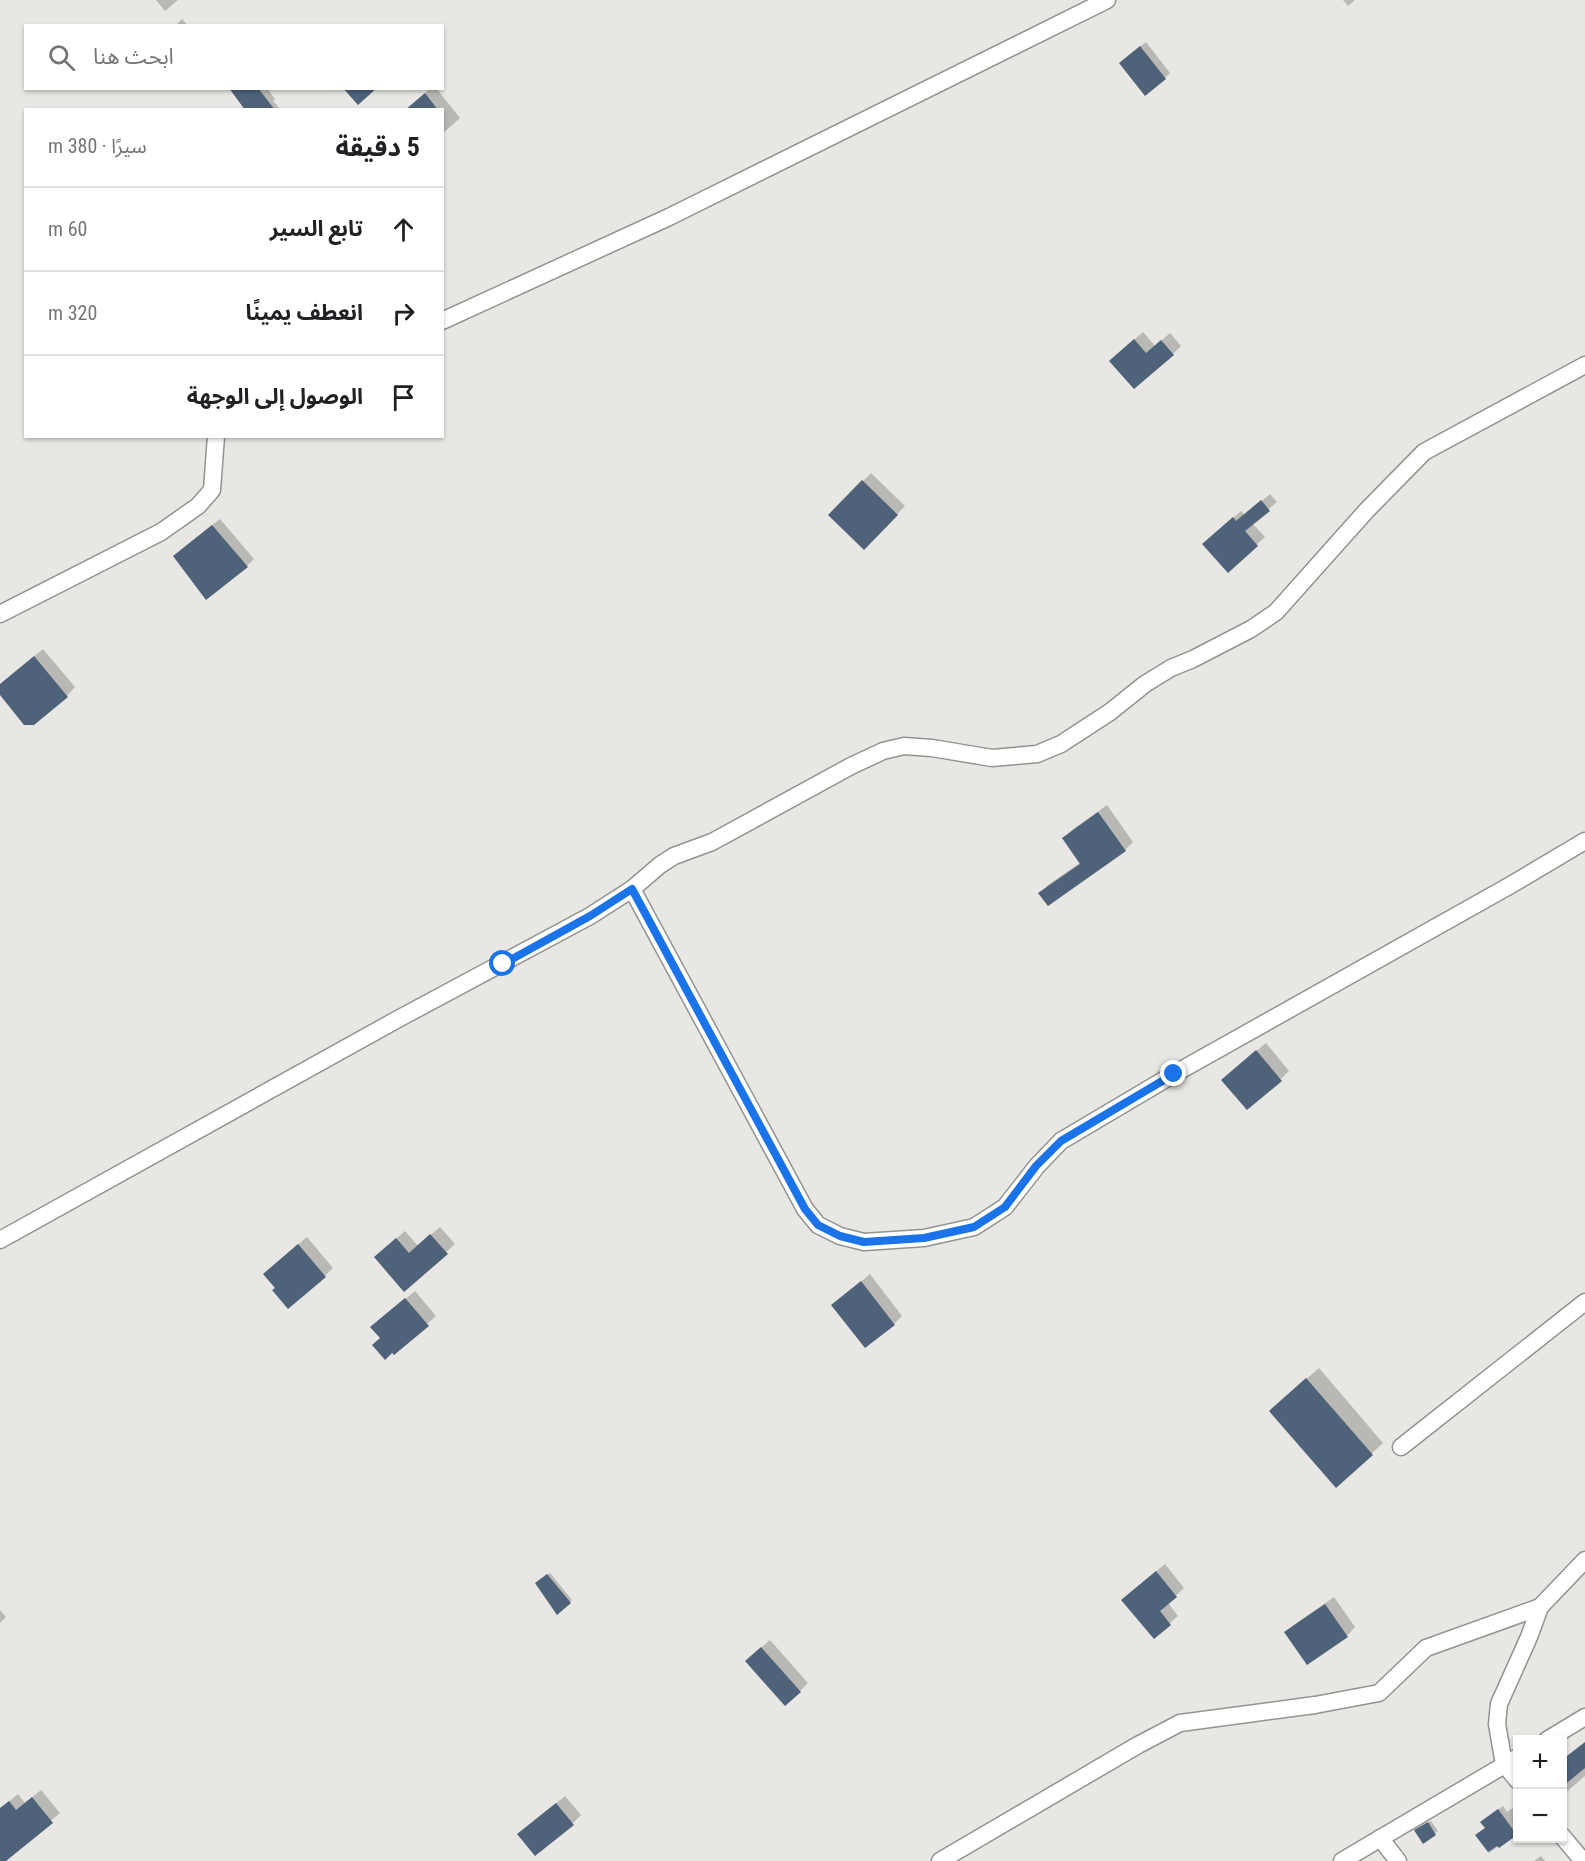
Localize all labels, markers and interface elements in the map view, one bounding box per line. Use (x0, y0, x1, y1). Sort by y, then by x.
search box (24, 24, 444, 90)
icon: search (45, 41, 78, 74)
text: ابحث هنا (93, 44, 174, 69)
text: 5 دقيقة (335, 132, 420, 162)
text: سيرًا · 380 m (48, 134, 147, 158)
icon: ahead (387, 213, 420, 246)
text: تابع السير (270, 216, 363, 241)
text: 60 m (48, 217, 87, 241)
icon: right (387, 297, 420, 330)
text: انعطف يمينًا (245, 300, 363, 325)
text: 320 m (48, 301, 97, 325)
icon: arrive (387, 381, 420, 414)
text: الوصول إلى الوجهة (187, 384, 363, 409)
route start (489, 950, 515, 976)
route end (1160, 1060, 1186, 1086)
map controls (1513, 1735, 1567, 1843)
button: + (1513, 1735, 1567, 1789)
button: − (1513, 1789, 1567, 1843)

